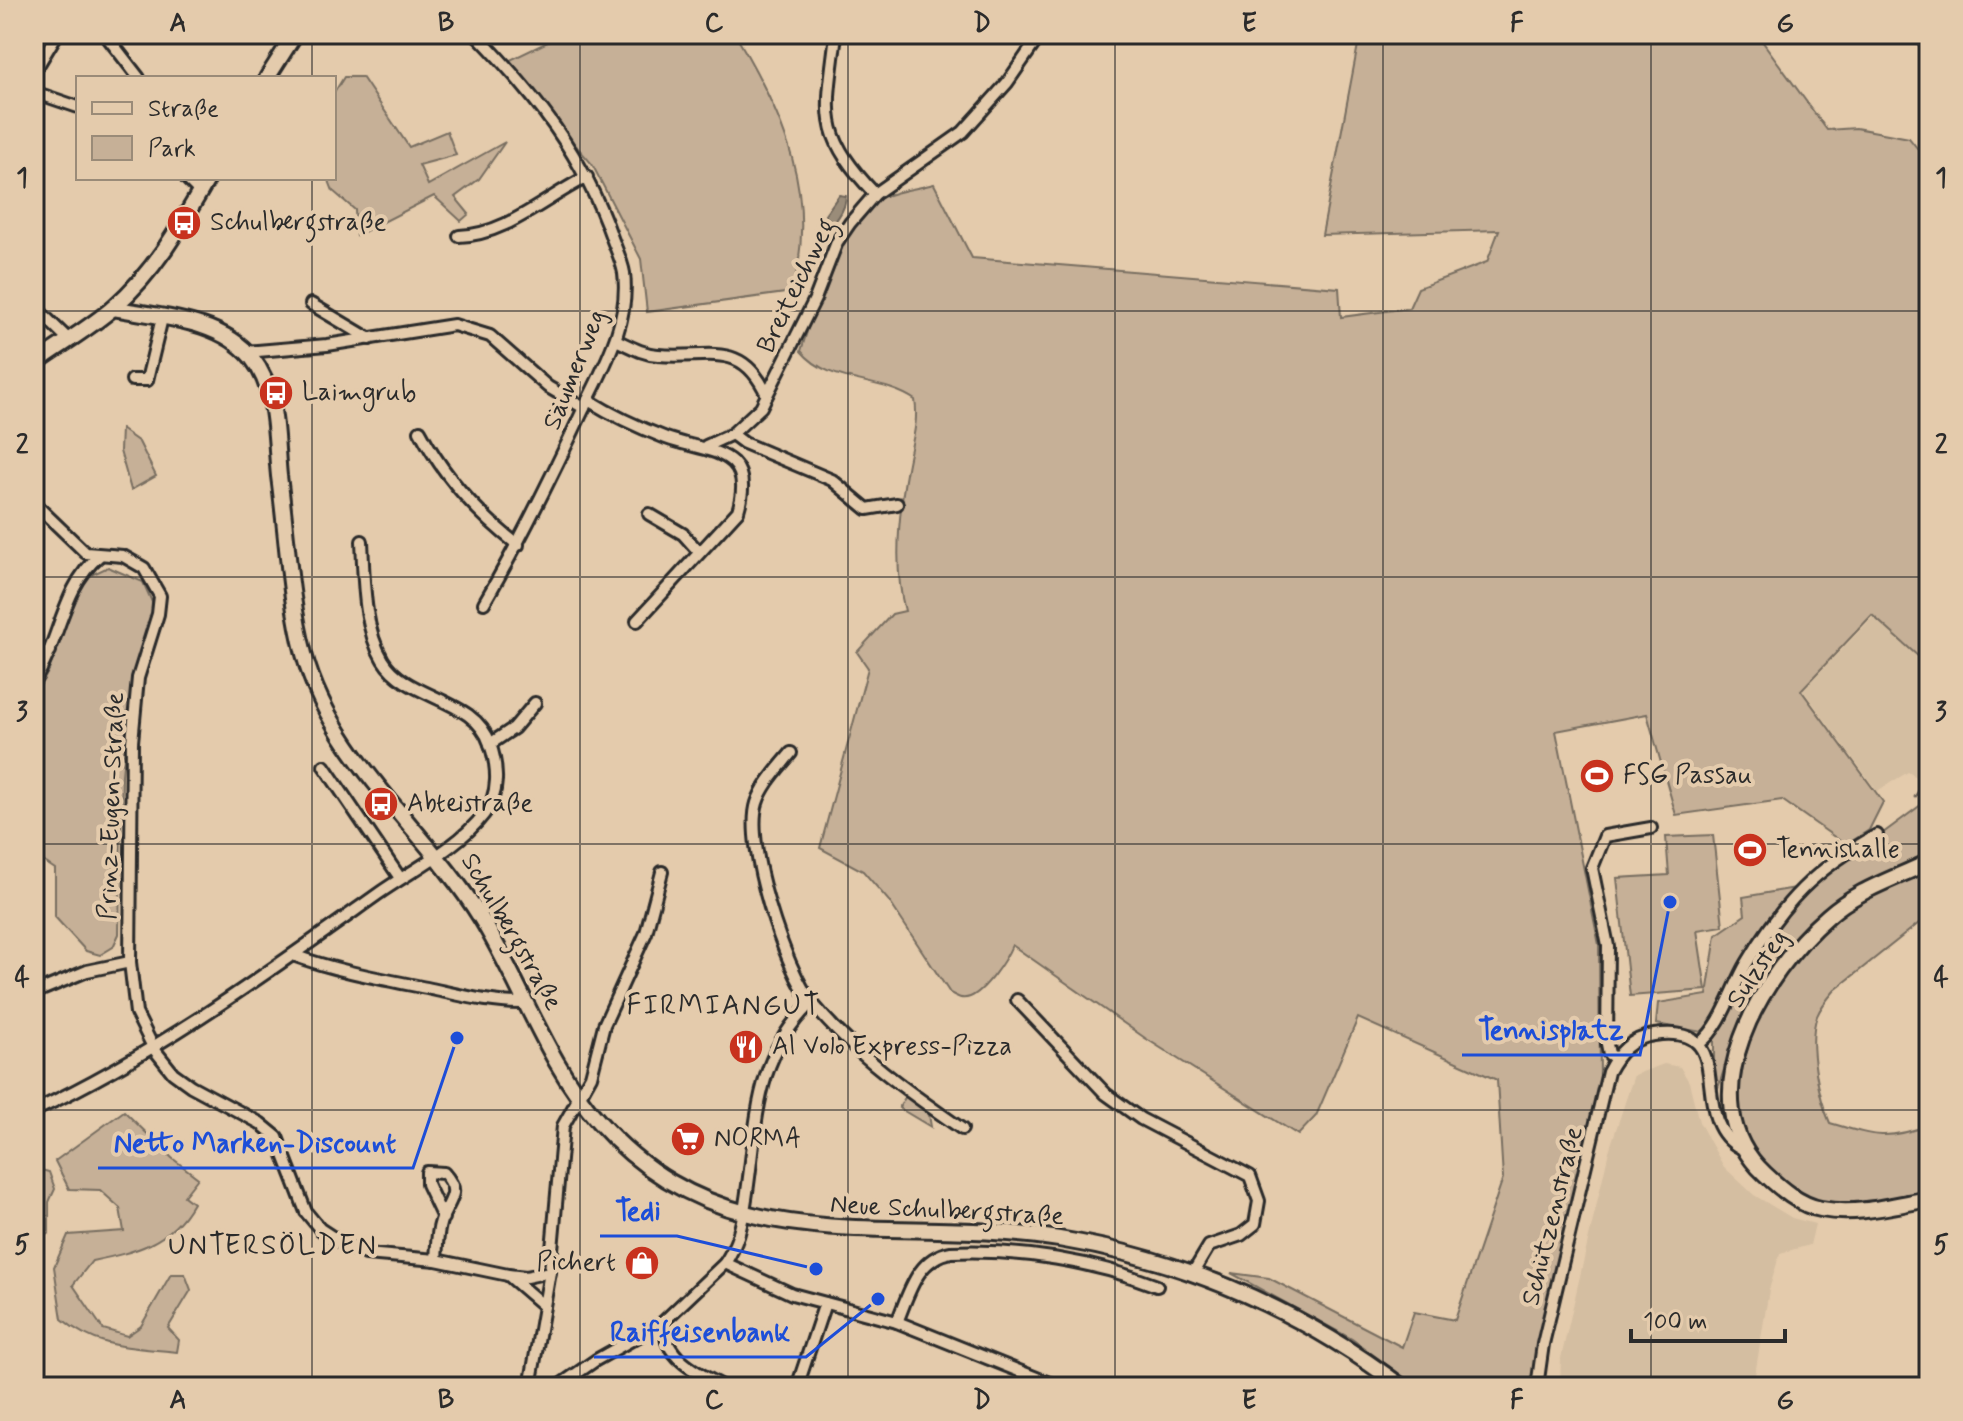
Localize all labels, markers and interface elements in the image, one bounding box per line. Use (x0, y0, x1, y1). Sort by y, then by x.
text: A (169, 7, 187, 41)
text: B (438, 7, 454, 41)
text: C (705, 7, 724, 41)
text: D (973, 7, 991, 41)
text: E (1241, 7, 1257, 41)
text: F (1510, 7, 1524, 41)
text: G (1776, 7, 1794, 41)
legend (76, 76, 336, 180)
text: Straße (148, 94, 219, 125)
text: Park (148, 134, 196, 165)
text: 1 (16, 162, 28, 196)
text: 1 (1935, 162, 1947, 196)
bus stop icon: Schulbergstraße (165, 204, 203, 242)
place label: Schulbergstraße (210, 206, 386, 243)
street label: Breiteichweg (750, 213, 847, 361)
street label: Säumerweg (535, 305, 615, 435)
bus stop icon: Laimgrub (257, 374, 295, 412)
place label: Laimgrub (302, 376, 416, 412)
text: 2 (16, 429, 29, 463)
text: 2 (1935, 429, 1948, 463)
street label: Prinz-Eugen-Straße (91, 691, 133, 920)
text: 3 (16, 696, 28, 730)
text: 3 (1935, 696, 1947, 730)
sports icon: FSG Passau (1578, 757, 1616, 795)
place label: FSG Passau (1623, 759, 1752, 793)
bus stop icon: Abteistraße (362, 785, 400, 823)
place label: Abteistraße (407, 787, 533, 821)
sports icon: Tennishalle (1731, 831, 1769, 869)
place label: Tennishalle (1776, 833, 1900, 867)
street label: Schulbergstraße (450, 847, 570, 1018)
street label: Sulzsteg (1719, 923, 1797, 1015)
text: 4 (14, 962, 30, 996)
text: 4 (1933, 962, 1949, 996)
district label: FIRMIANGUT (626, 988, 822, 1025)
callout: Tennisplatz (1462, 1003, 1640, 1055)
text: Tennisplatz (1478, 1013, 1624, 1050)
restaurant icon: Al Volo Express-Pizza (727, 1028, 765, 1066)
place label: Al Volo Express-Pizza (772, 1030, 1012, 1064)
callout: Netto Marken-Discount (98, 1116, 413, 1168)
supermarket icon: NORMA (669, 1120, 707, 1158)
place label: NORMA (714, 1122, 801, 1156)
street label: Schützenstraße (1514, 1123, 1592, 1309)
text: Netto Marken-Discount (114, 1126, 397, 1163)
callout: Tedi (600, 1184, 677, 1236)
street label: Neue Schulbergstraße (829, 1188, 1065, 1237)
text: Tedi (615, 1194, 661, 1231)
district label: UNTERSÖLDEN (168, 1228, 378, 1265)
text: 5 (14, 1229, 30, 1263)
text: 5 (1933, 1229, 1949, 1263)
shop icon: Pichert (623, 1244, 661, 1282)
place label: Pichert (537, 1246, 616, 1280)
scale bar (1631, 1293, 1785, 1343)
callout: Raiffeisenbank (594, 1305, 806, 1357)
text: 100 m (1643, 1307, 1707, 1338)
text: Raiffeisenbank (610, 1315, 790, 1352)
text: A (169, 1384, 187, 1418)
text: B (438, 1384, 454, 1418)
text: C (705, 1384, 724, 1418)
text: D (973, 1384, 991, 1418)
text: E (1241, 1384, 1257, 1418)
text: F (1510, 1384, 1524, 1418)
text: G (1776, 1384, 1794, 1418)

